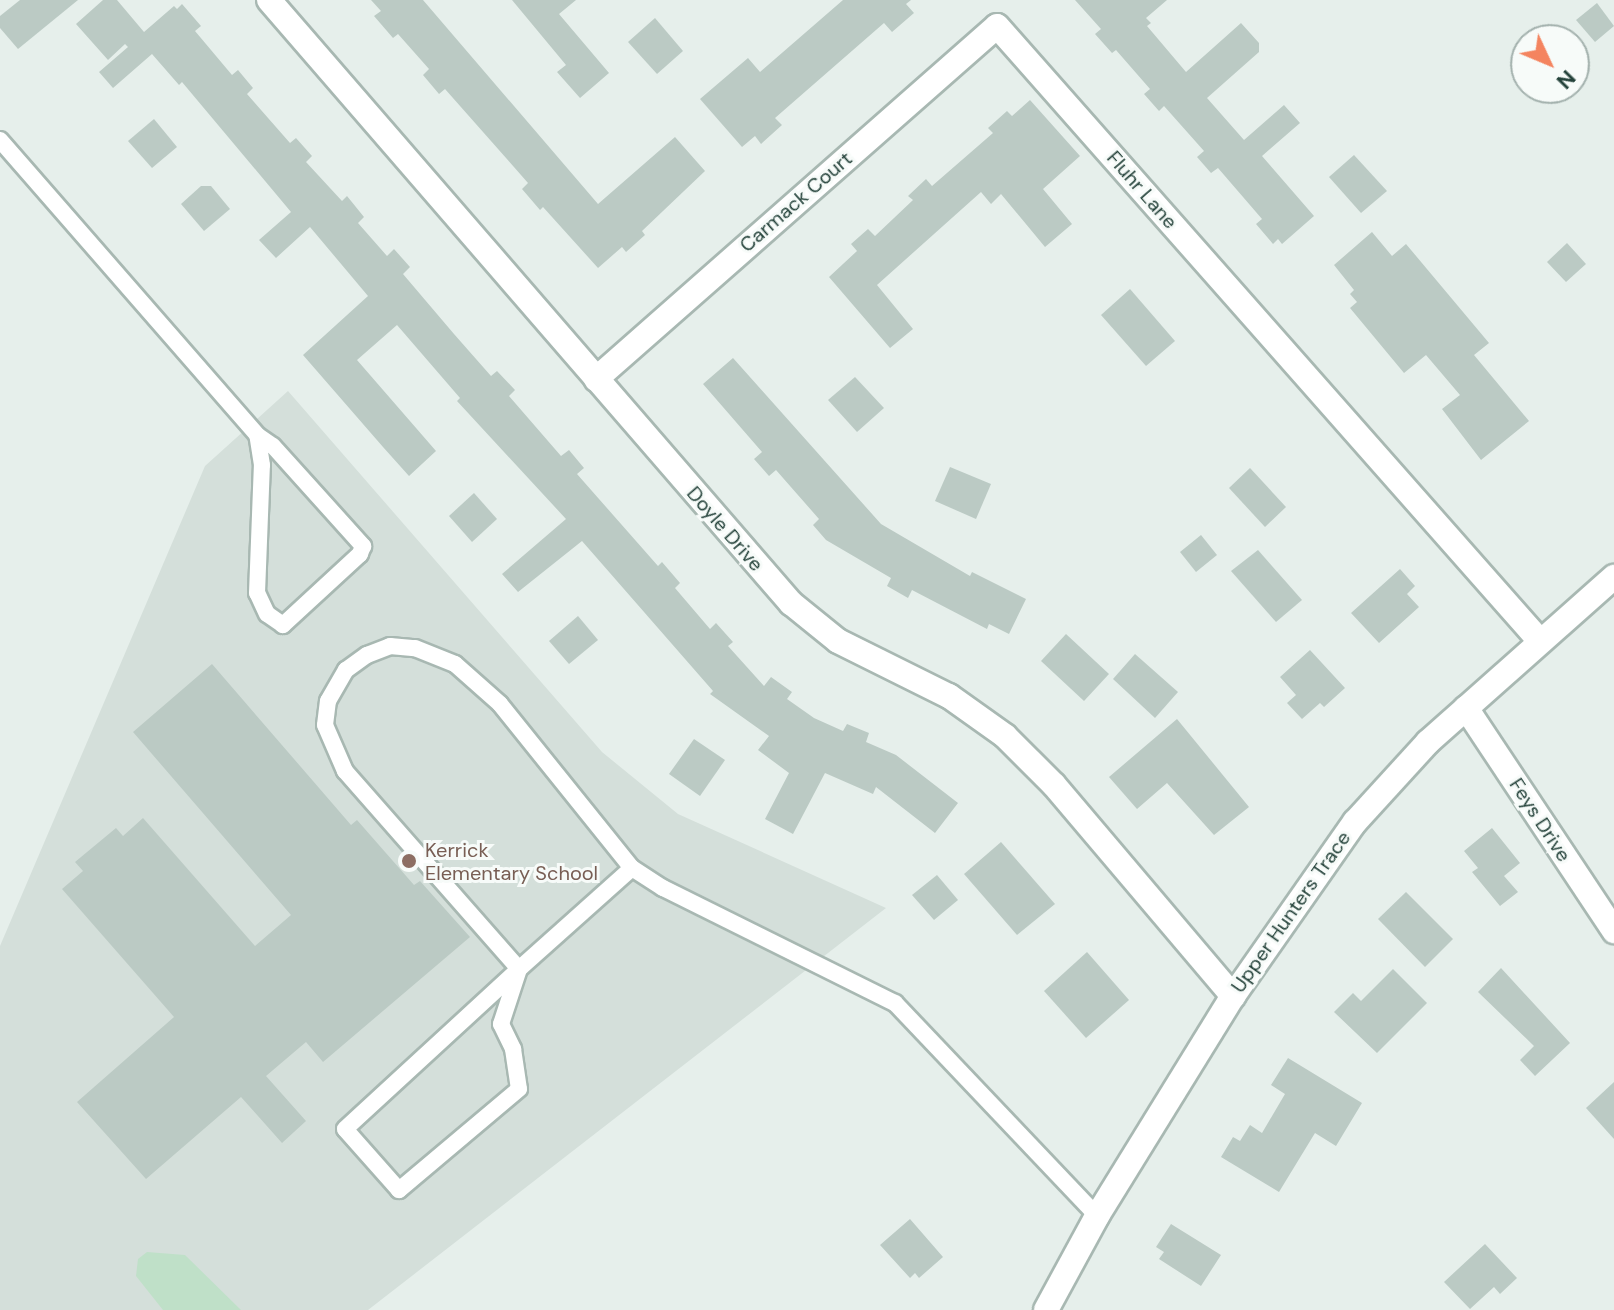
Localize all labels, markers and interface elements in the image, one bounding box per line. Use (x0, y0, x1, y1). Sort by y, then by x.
north arrow (1510, 24, 1590, 104)
text: N (1550, 64, 1582, 95)
street label: Fluhr Lane (1102, 146, 1182, 234)
street label: Carmack Court (735, 147, 857, 257)
street label: Doyle Drive (682, 482, 768, 576)
street label: Feys Drive (1504, 774, 1576, 866)
street label: Upper Hunters Trace (1226, 827, 1356, 997)
place label: Kerrick Elementary School (425, 838, 598, 885)
marker: Kerrick Elementary School (400, 852, 418, 870)

